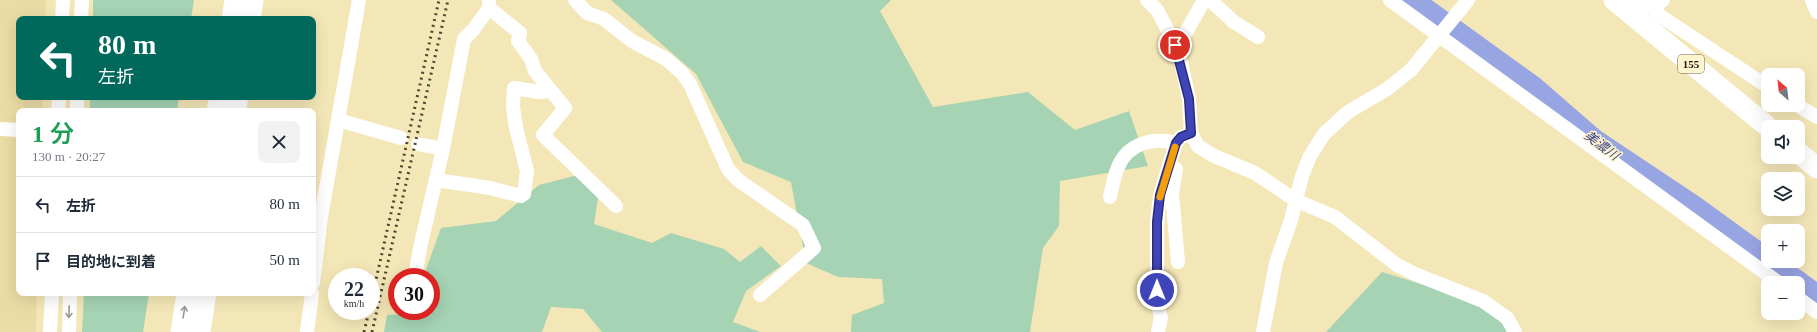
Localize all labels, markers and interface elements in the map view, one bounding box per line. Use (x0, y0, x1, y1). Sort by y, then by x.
pin (1158, 28, 1192, 62)
text: 80 m (98, 29, 156, 60)
icon: left (32, 32, 84, 84)
icon: arrive (1164, 34, 1186, 56)
road number: 155 (1678, 55, 1704, 73)
text: 左折 (98, 67, 134, 87)
north arrow (1761, 68, 1805, 112)
map controls (1761, 68, 1805, 320)
button: sound (1761, 120, 1805, 164)
text: 1 分 (32, 121, 74, 147)
button: close (258, 121, 300, 163)
water label: 美濃川 (1582, 128, 1623, 164)
text: 130 m · 20:27 (32, 149, 105, 164)
button: layers (1761, 172, 1805, 216)
icon: left (32, 194, 54, 216)
text: 80 m (270, 196, 300, 212)
text: 左折 (66, 198, 96, 214)
button: + (1761, 224, 1805, 268)
icon: arrive (32, 250, 54, 272)
text: 50 m (270, 252, 300, 268)
text: 目的地に到着 (66, 254, 156, 270)
speed limit sign: 30 (388, 268, 440, 320)
position arrow (1136, 269, 1178, 311)
button: − (1761, 276, 1805, 320)
text: 22 (344, 278, 364, 300)
text: km/h (344, 298, 364, 309)
one-way arrow (66, 306, 73, 319)
one-way arrow (180, 306, 188, 319)

